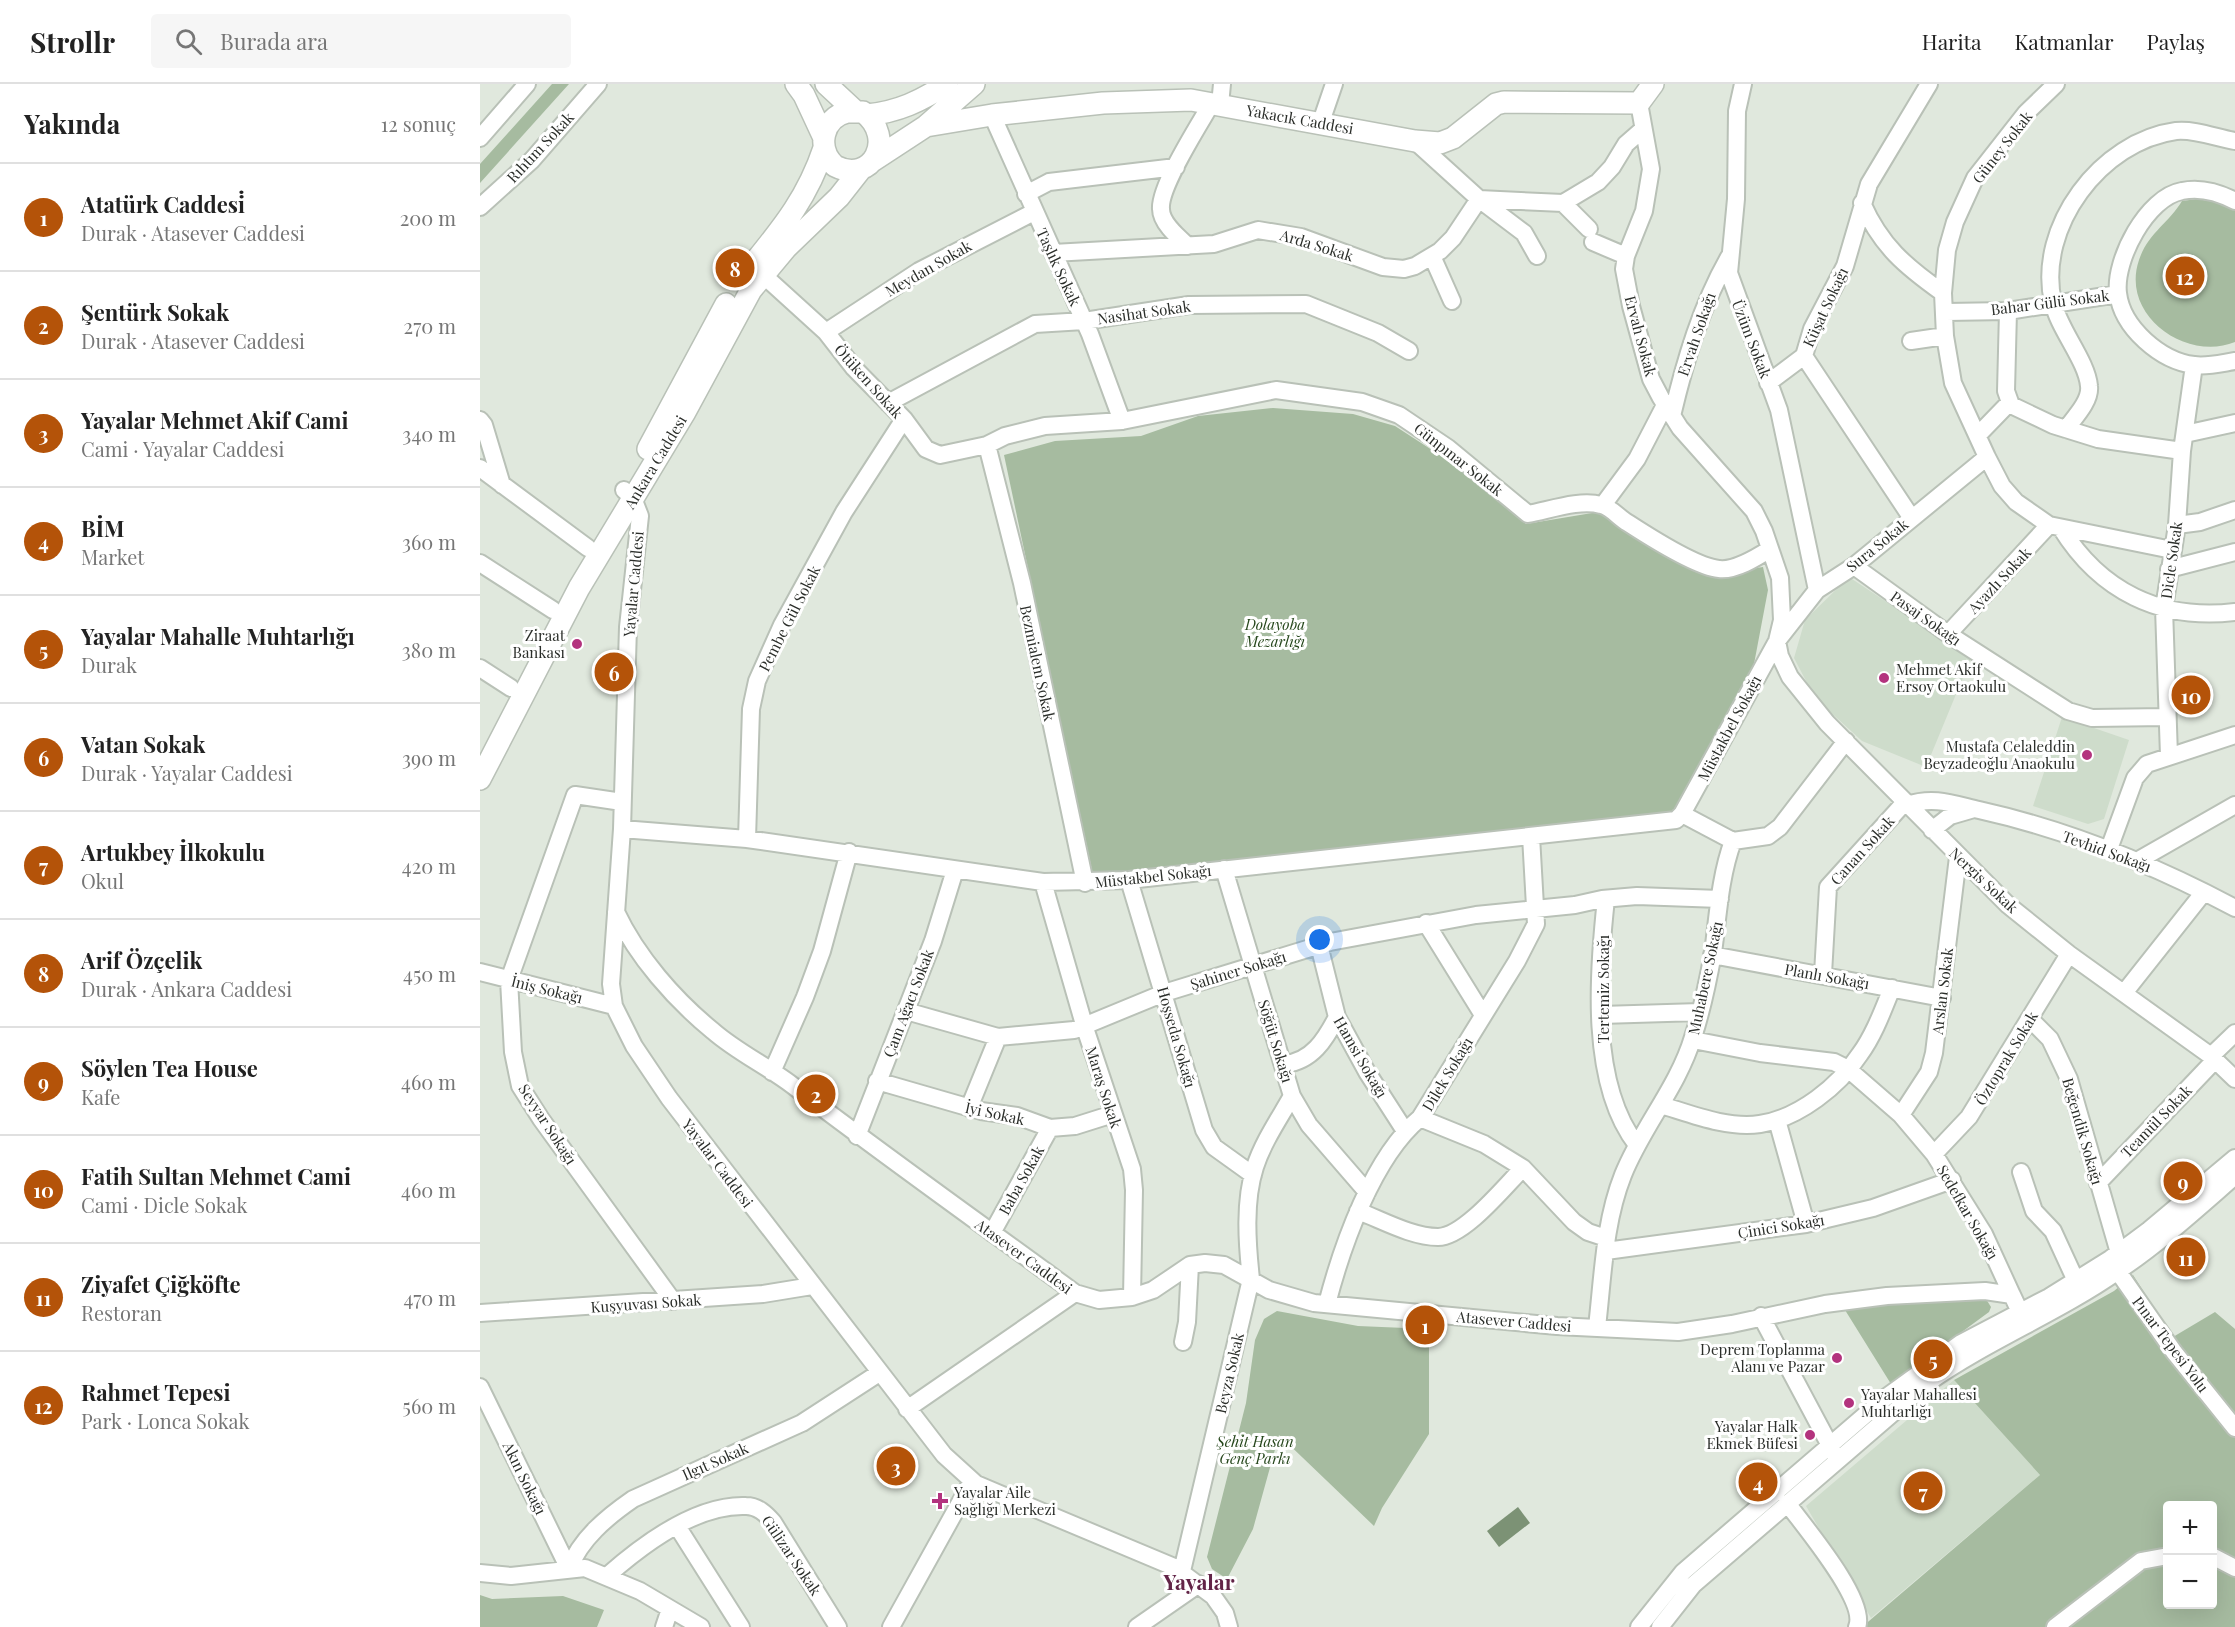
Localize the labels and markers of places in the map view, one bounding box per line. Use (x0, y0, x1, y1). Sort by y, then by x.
pin: 8 (716, 246, 754, 291)
pin: 12 (2166, 254, 2204, 298)
place label: Ziraat Bankası (513, 625, 566, 662)
marker: Ziraat Bankası (570, 637, 584, 651)
pin: 6 (594, 650, 634, 694)
place label: Mehmet Akif Ersoy Ortaokulu (1896, 659, 2006, 696)
marker: Mehmet Akif Ersoy Ortaokulu (1877, 671, 1891, 685)
pin: 10 (2172, 672, 2210, 718)
place label: Mustafa Celaleddin Beyzadeoğlu Anaokulu (1923, 736, 2075, 773)
marker: Mustafa Celaleddin Beyzadeoğlu Anaokulu (2080, 748, 2094, 762)
pin: 2 (796, 1072, 836, 1116)
pin: 9 (2164, 1158, 2202, 1204)
pin: 11 (2166, 1234, 2206, 1280)
pin: 1 (1406, 1302, 1444, 1348)
pin: 5 (1914, 1336, 1952, 1382)
place label: Deprem Toplanma Alanı ve Pazar (1700, 1339, 1826, 1376)
marker: Deprem Toplanma Alanı ve Pazar (1830, 1351, 1844, 1365)
place label: Yayalar Mahallesi Muhtarlığı (1860, 1384, 1978, 1421)
marker: Yayalar Mahallesi Muhtarlığı (1842, 1396, 1856, 1410)
place label: Yayalar Halk Ekmek Büfesi (1706, 1416, 1799, 1453)
marker: Yayalar Halk Ekmek Büfesi (1803, 1428, 1817, 1442)
pin: 3 (876, 1444, 916, 1488)
pin: 4 (1738, 1460, 1778, 1504)
pin: 7 (1904, 1468, 1942, 1514)
place label: Yayalar Aile Sağlığı Merkezi (953, 1482, 1057, 1519)
marker: Yayalar Aile Sağlığı Merkezi (931, 1492, 949, 1510)

